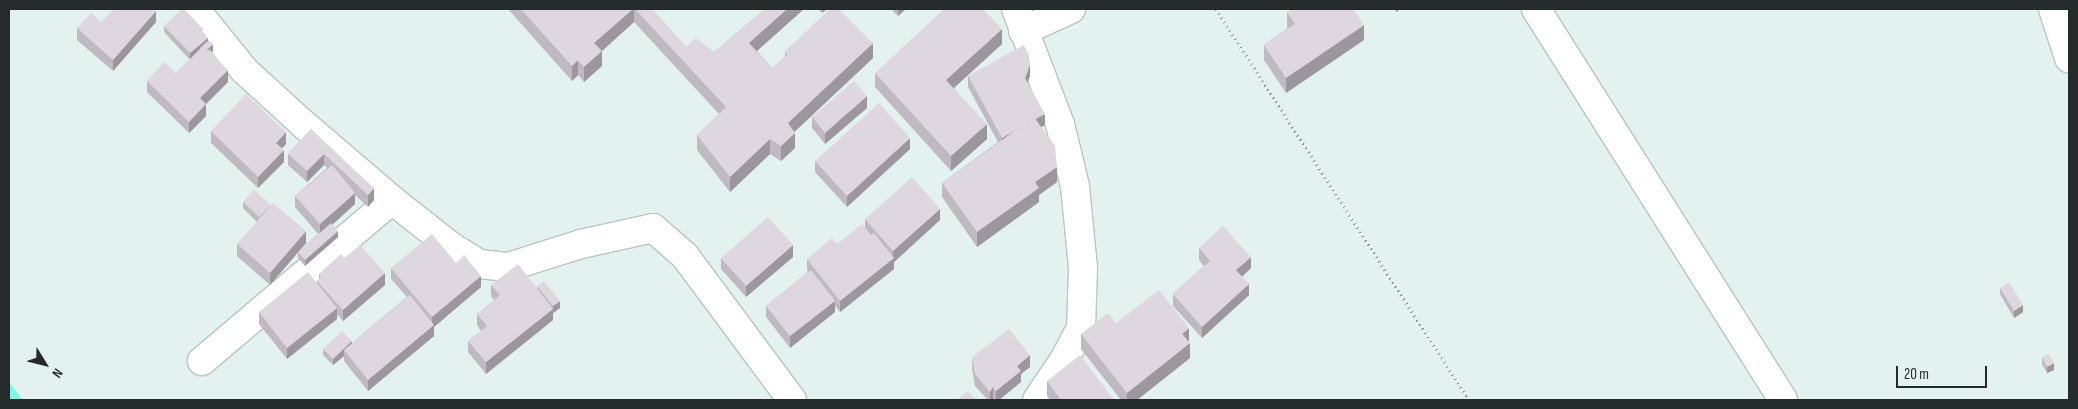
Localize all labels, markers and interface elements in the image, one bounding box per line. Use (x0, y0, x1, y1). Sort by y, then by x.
north arrow (20, 339, 70, 389)
scale bar (1898, 356, 1989, 388)
text: N (48, 365, 67, 381)
text: 20 m (1904, 365, 1929, 384)

